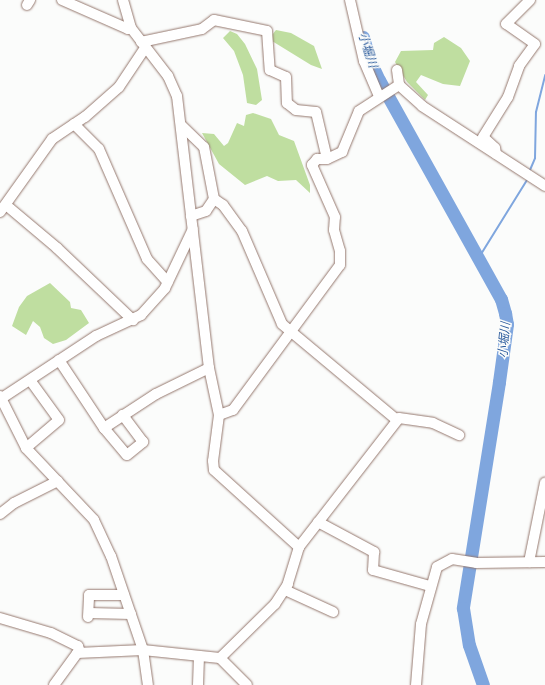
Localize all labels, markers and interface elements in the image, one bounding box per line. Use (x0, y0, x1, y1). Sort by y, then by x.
water label: 小堀川 (356, 31, 380, 69)
water label: 小堀川 (495, 321, 513, 359)

